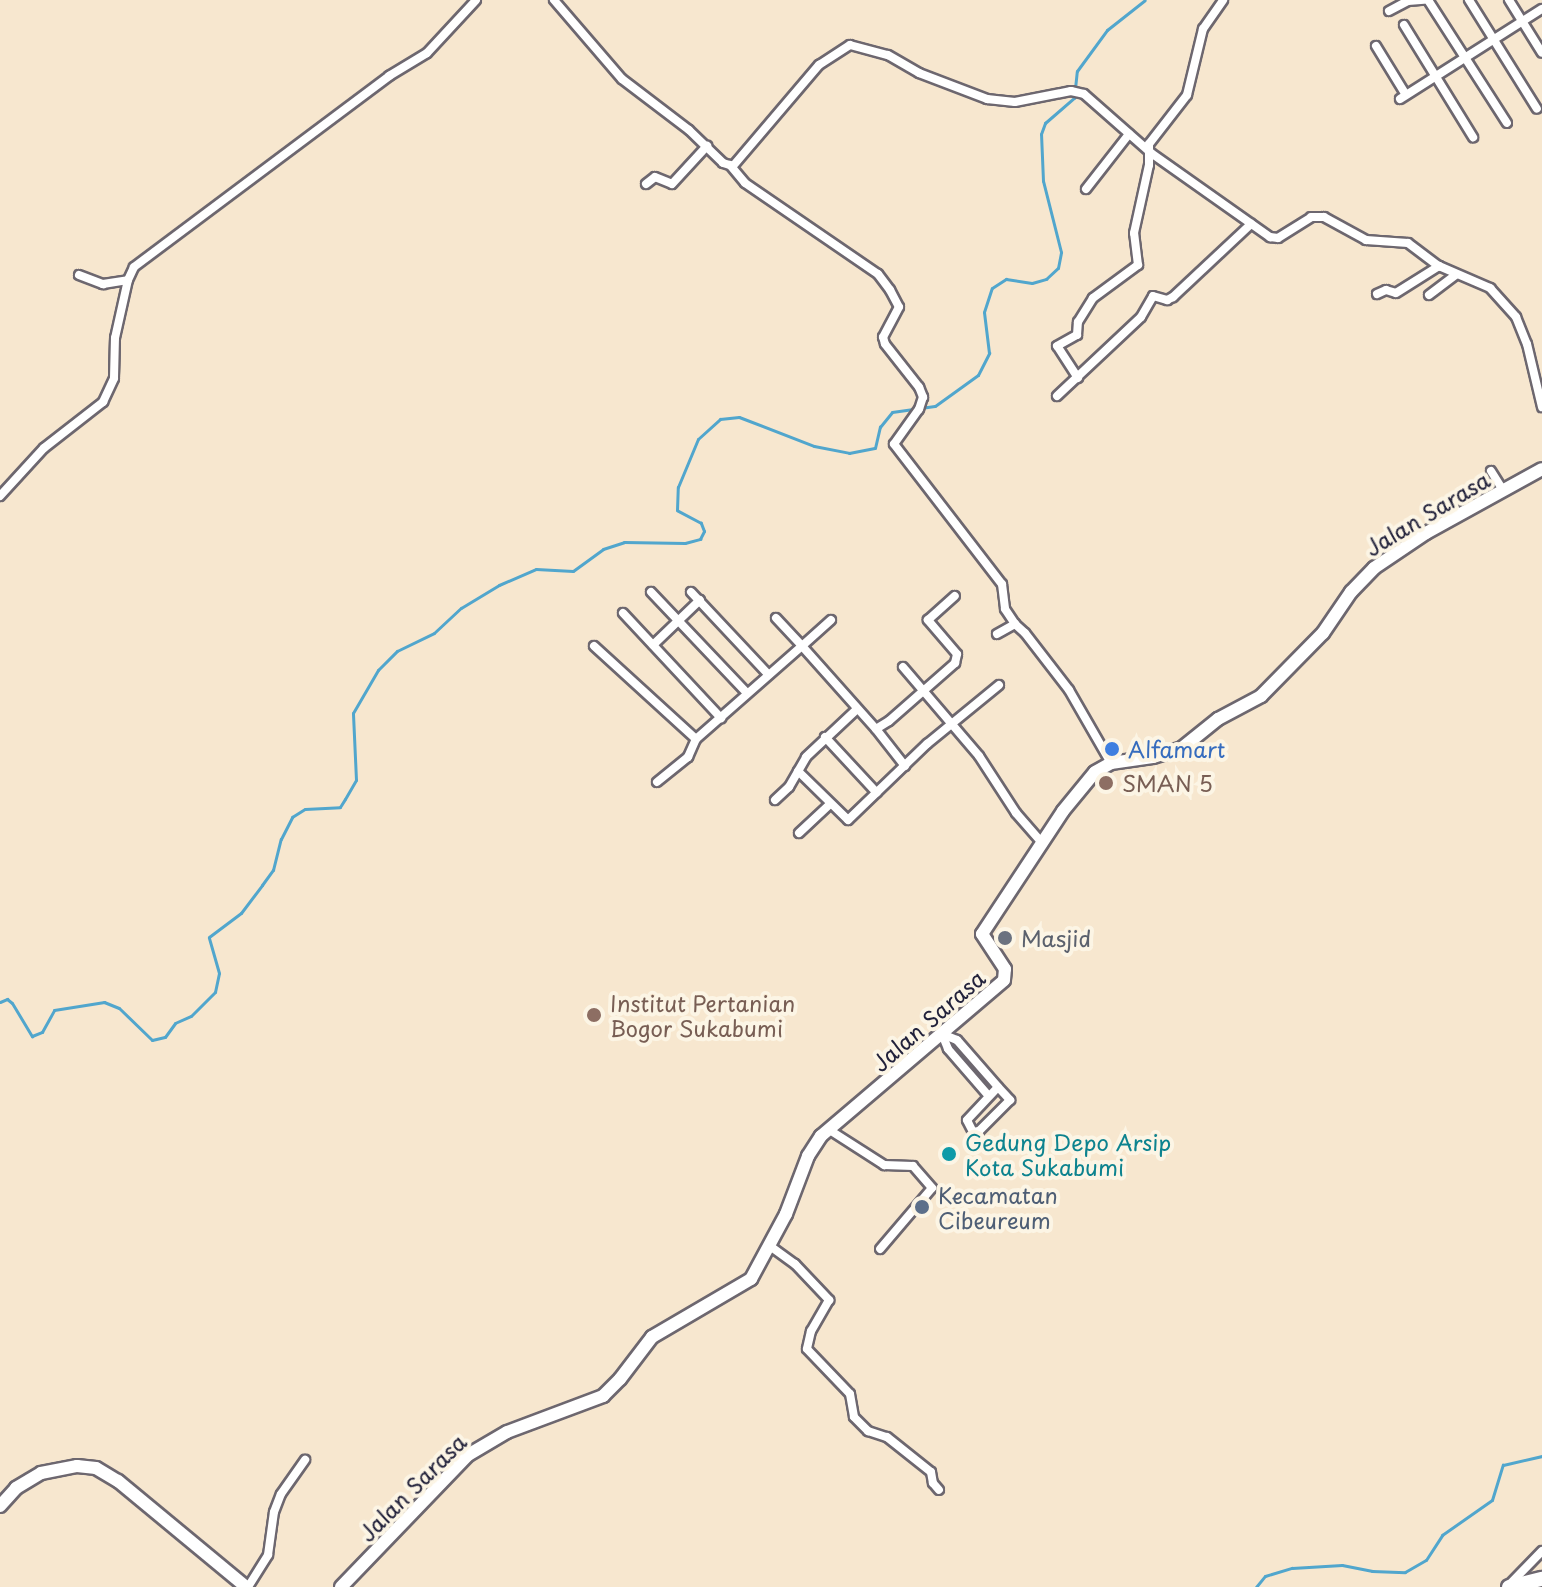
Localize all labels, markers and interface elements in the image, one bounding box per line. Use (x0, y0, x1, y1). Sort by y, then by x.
street label: Jalan Sarasa (1360, 465, 1494, 561)
place label: Alfamart (1128, 736, 1225, 762)
marker: Alfamart (1103, 740, 1121, 758)
place label: SMAN 5 (1122, 770, 1211, 796)
marker: SMAN 5 (1097, 774, 1115, 792)
place label: Masjid (1021, 925, 1091, 951)
marker: Masjid (996, 929, 1014, 947)
street label: Jalan Sarasa (866, 964, 990, 1076)
place label: Institut Pertanian Bogor Sukabumi (610, 989, 798, 1040)
marker: Institut Pertanian Bogor Sukabumi (585, 1006, 603, 1024)
place label: Gedung Depo Arsip Kota Sukabumi (965, 1128, 1170, 1180)
marker: Gedung Depo Arsip Kota Sukabumi (940, 1145, 958, 1163)
place label: Kecamatan Cibeureum (938, 1181, 1058, 1232)
marker: Kecamatan Cibeureum (913, 1198, 931, 1216)
street label: Jalan Sarasa (353, 1428, 471, 1546)

